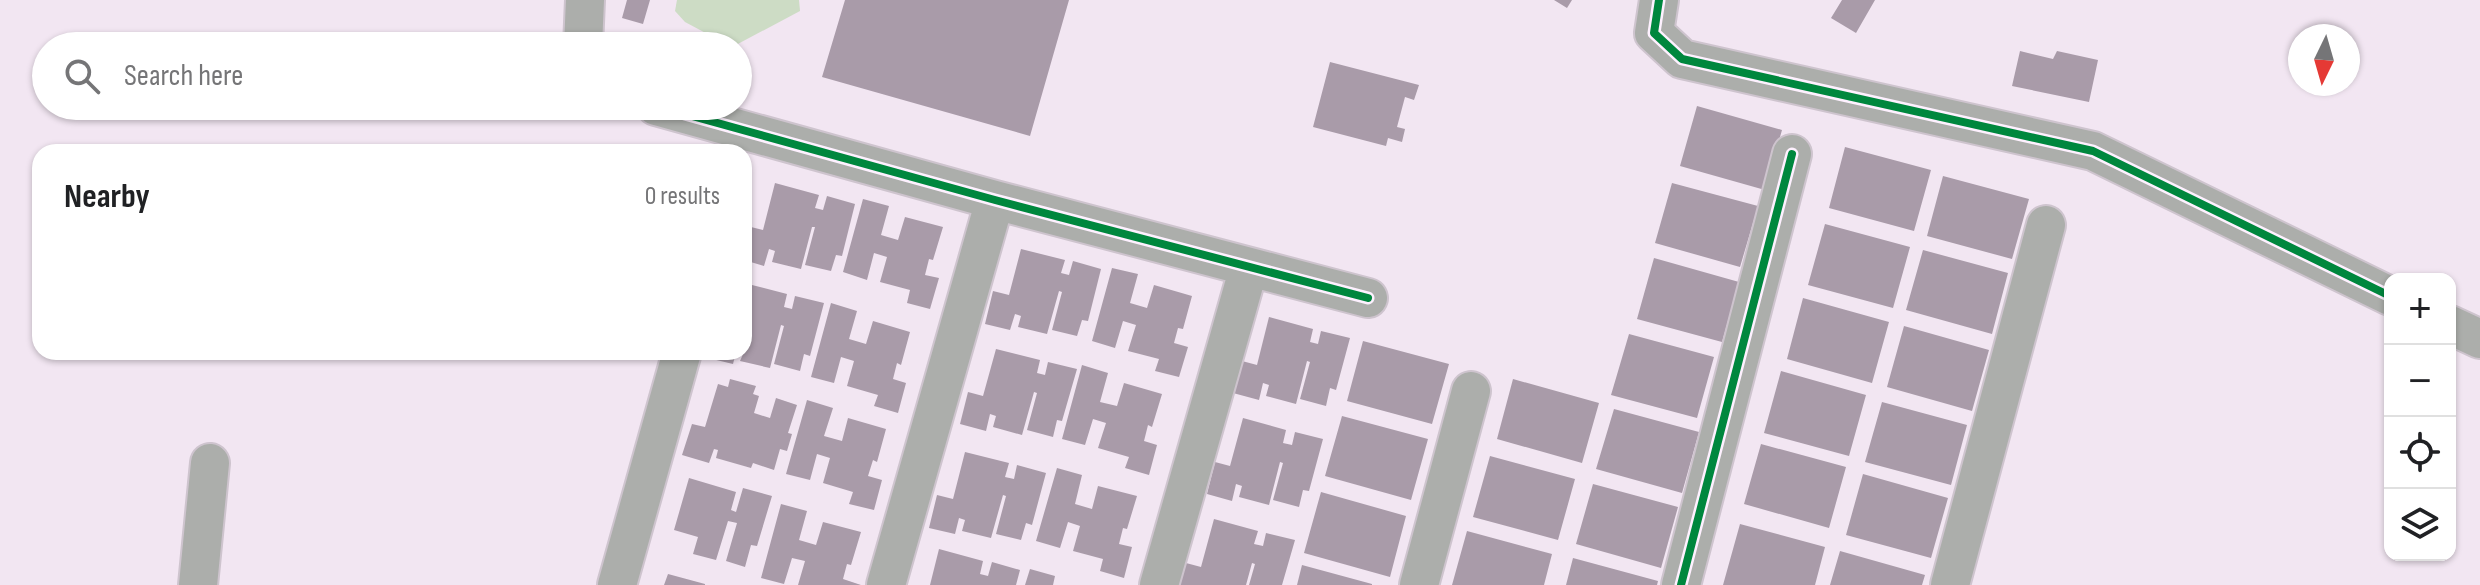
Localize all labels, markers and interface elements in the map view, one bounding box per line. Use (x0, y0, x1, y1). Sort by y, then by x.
north arrow (2288, 24, 2360, 96)
search box (32, 32, 752, 120)
icon: search (60, 54, 104, 98)
text: Search here (124, 58, 243, 94)
text: Nearby (64, 176, 150, 217)
text: 0 results (645, 181, 720, 212)
map controls (2384, 273, 2456, 561)
button: + (2384, 273, 2456, 345)
button: − (2384, 345, 2456, 417)
button: locate (2384, 417, 2456, 489)
button: layers (2384, 489, 2456, 561)

